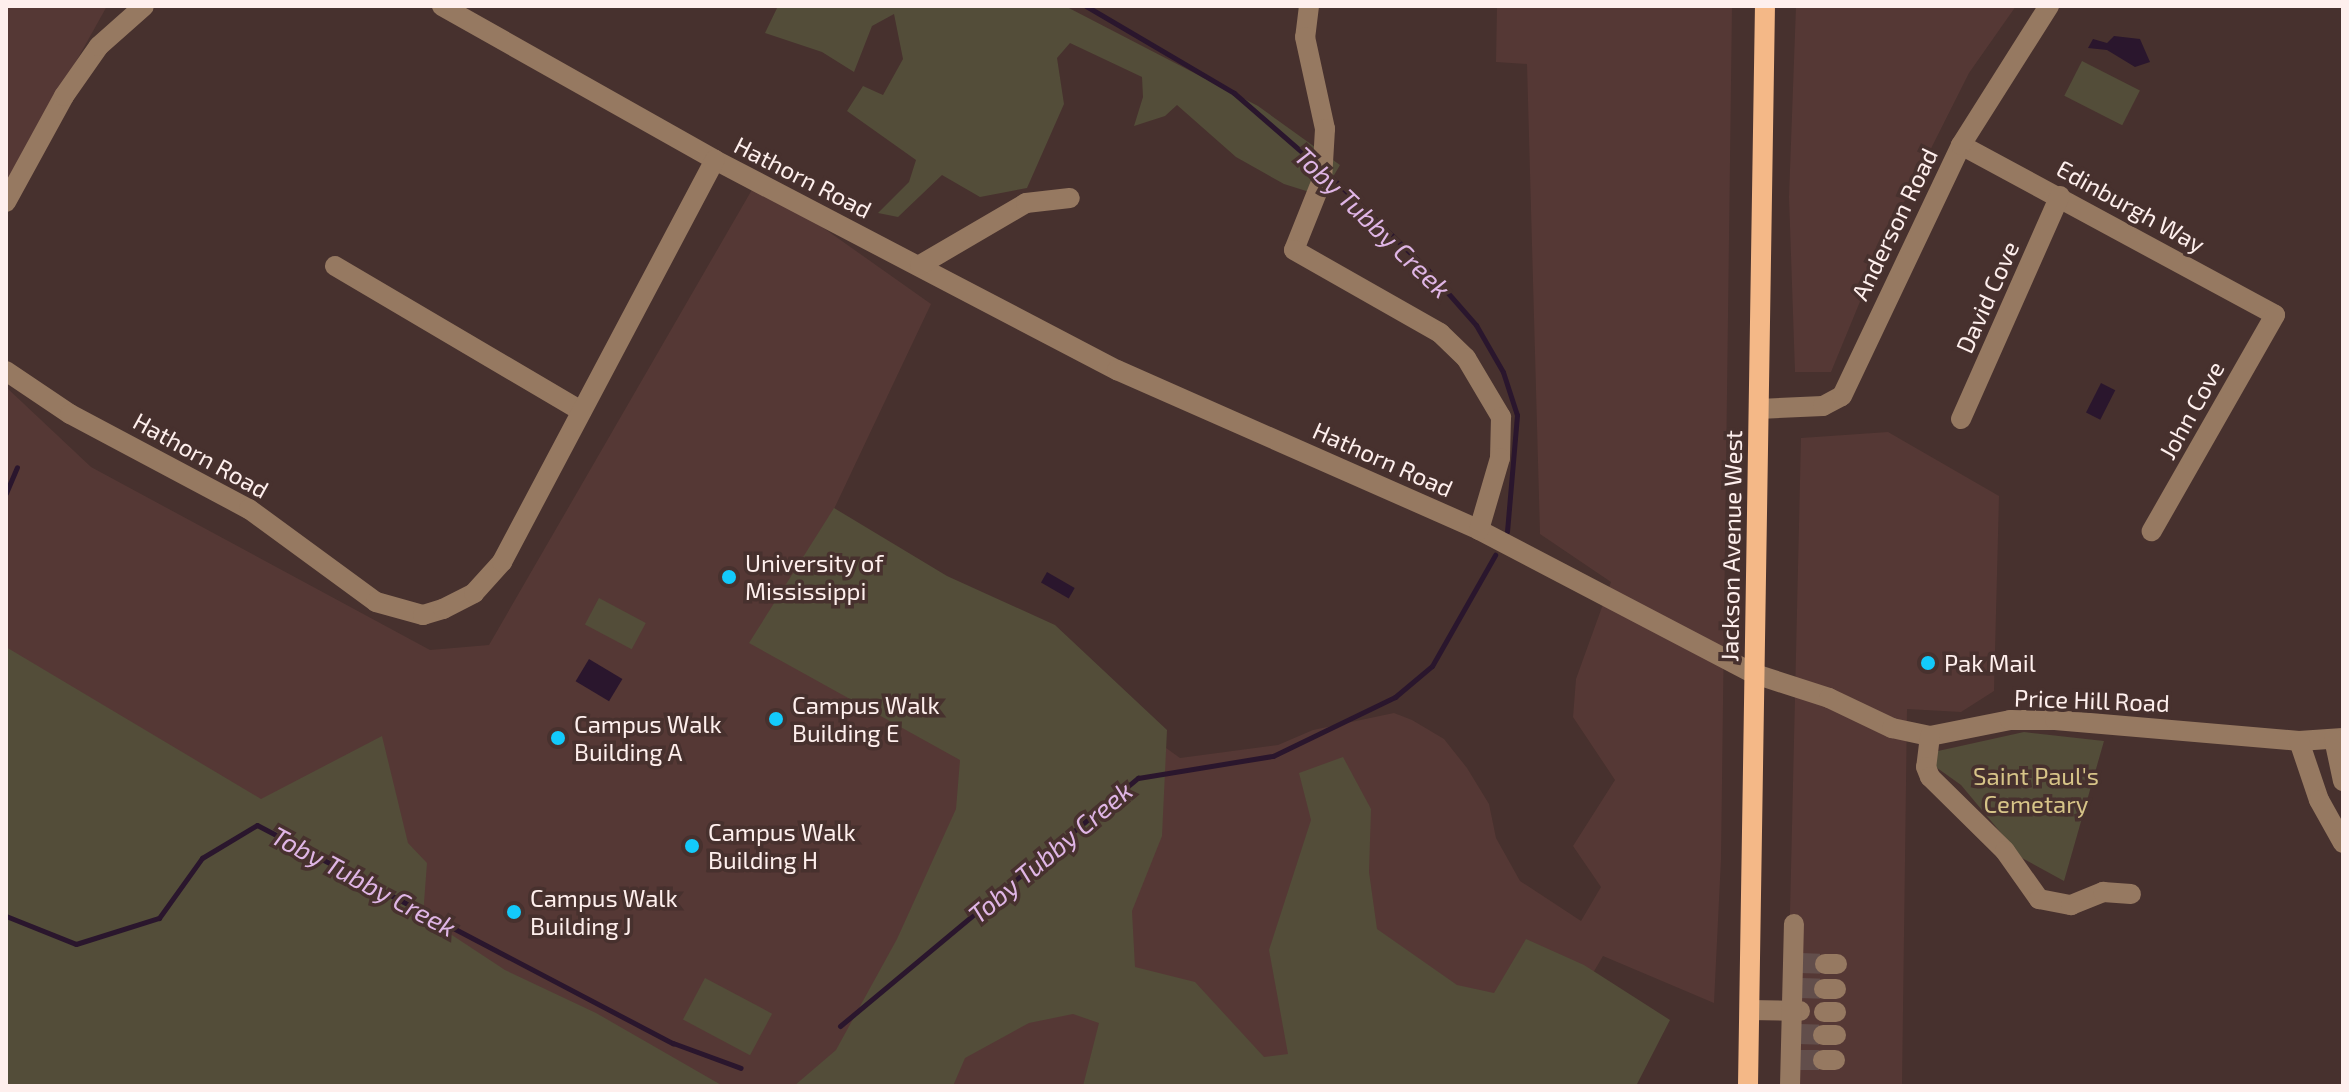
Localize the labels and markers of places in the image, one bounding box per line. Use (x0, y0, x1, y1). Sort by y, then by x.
place label: University of Mississippi (745, 549, 884, 605)
marker: University of Mississippi (720, 568, 738, 586)
place label: Pak Mail (1944, 649, 2036, 677)
marker: Pak Mail (1919, 654, 1937, 672)
place label: Campus Walk Building E (792, 691, 940, 747)
place label: Campus Walk Building A (574, 710, 722, 766)
marker: Campus Walk Building E (767, 710, 785, 728)
marker: Campus Walk Building A (549, 729, 567, 747)
place label: Campus Walk Building H (708, 818, 856, 874)
marker: Campus Walk Building H (683, 837, 701, 855)
place label: Campus Walk Building J (530, 884, 678, 940)
marker: Campus Walk Building J (505, 903, 523, 921)

